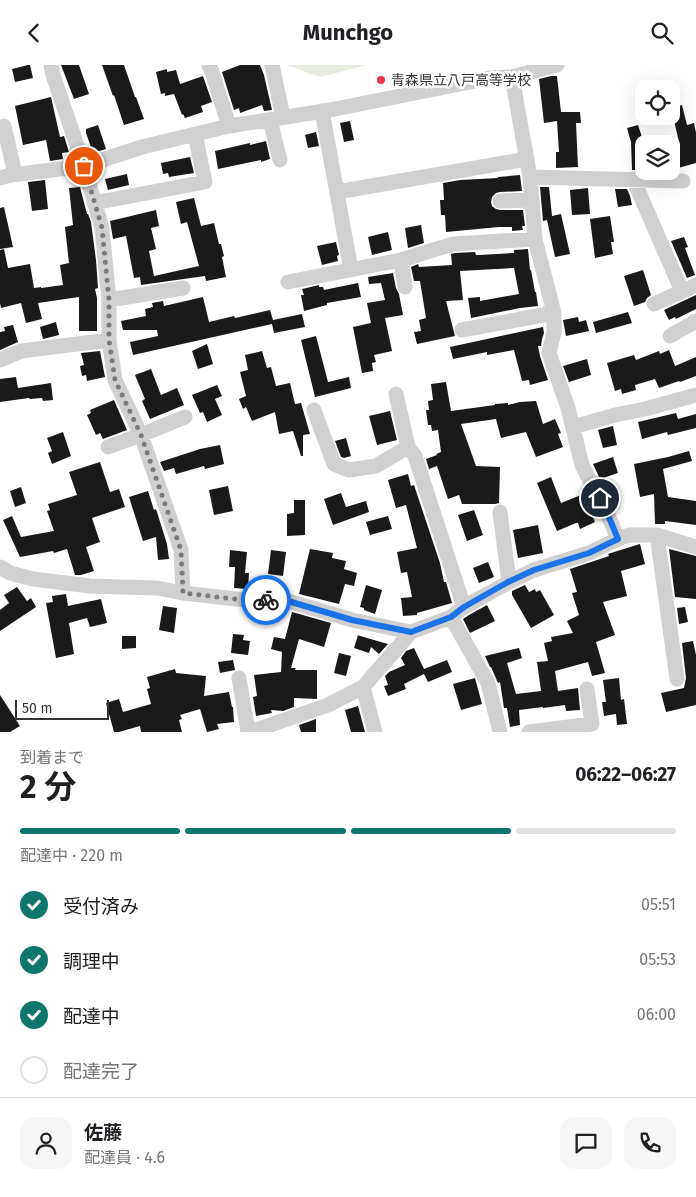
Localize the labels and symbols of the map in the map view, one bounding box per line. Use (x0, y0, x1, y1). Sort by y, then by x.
place label: 青森県立八戸高等学校 (391, 72, 531, 89)
marker: 青森県立八戸高等学校 (375, 74, 387, 86)
pin (63, 145, 105, 187)
pin (579, 477, 621, 519)
courier (241, 575, 291, 625)
scale bar (15, 697, 109, 720)

